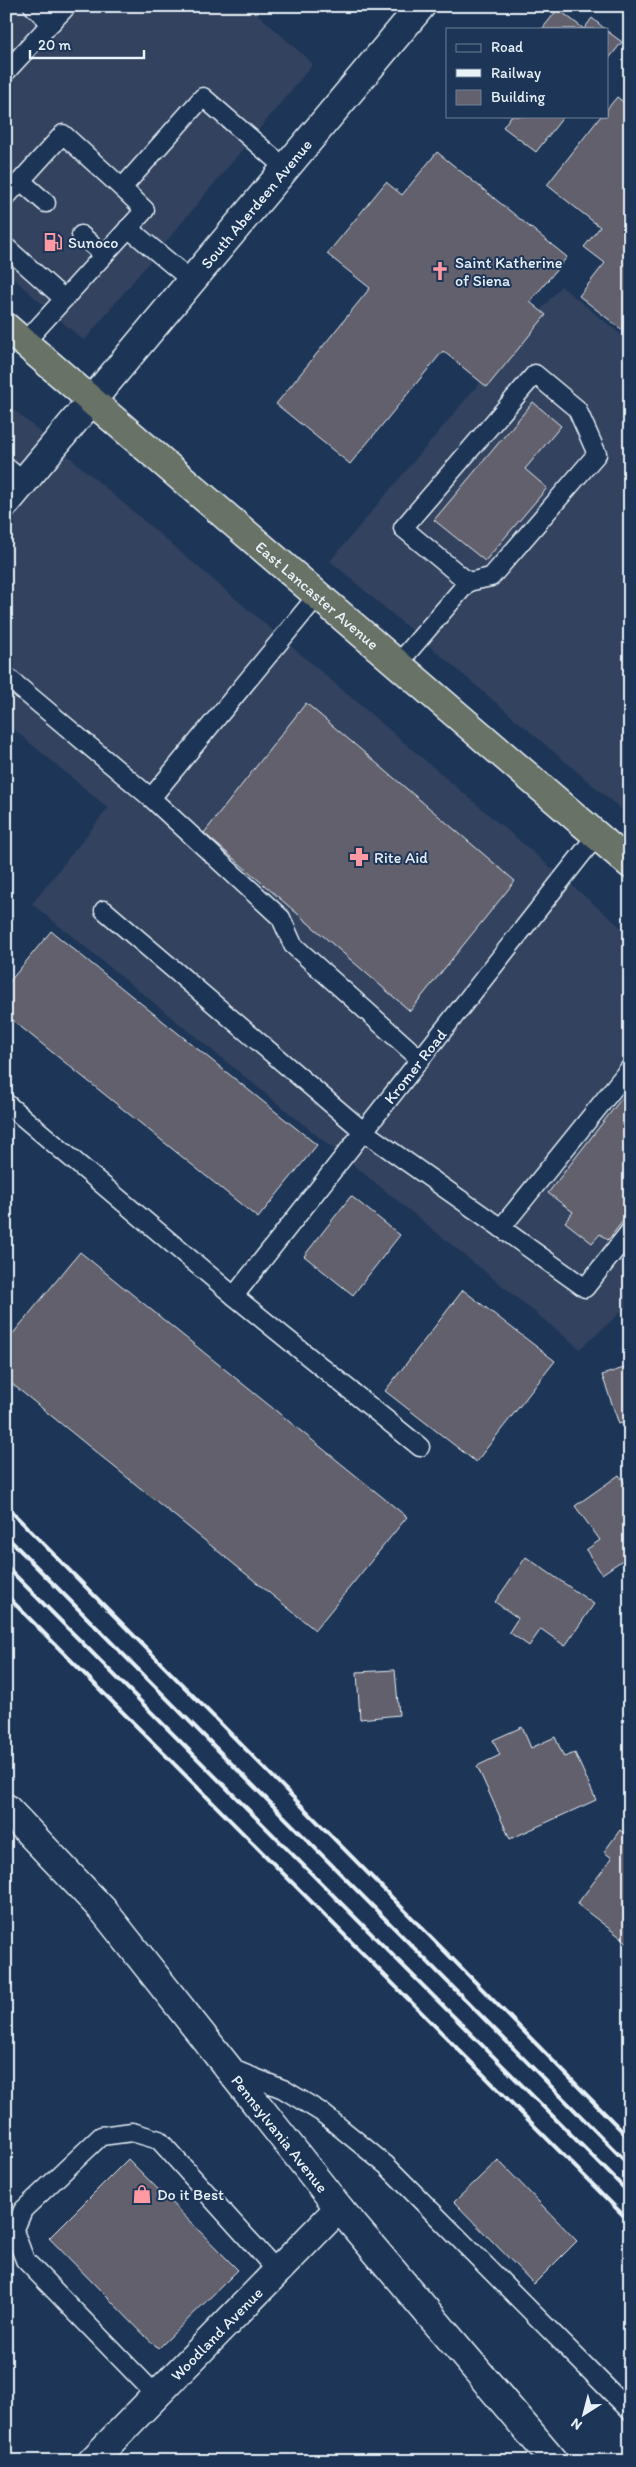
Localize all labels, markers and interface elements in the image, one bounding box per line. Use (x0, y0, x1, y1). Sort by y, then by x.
scale bar (30, 28, 144, 60)
legend (446, 28, 608, 118)
text: 20 m (38, 36, 72, 54)
text: Road (491, 38, 524, 56)
text: Railway (491, 64, 541, 82)
text: Building (491, 88, 545, 106)
street label: South Aberdeen Avenue (196, 135, 316, 272)
fuel station icon: Sunoco (42, 231, 64, 253)
place label: Sunoco (68, 233, 118, 252)
place label: Saint Katherine of Siena (455, 253, 563, 290)
church icon: Saint Katherine of Siena (429, 260, 451, 282)
street label: East Lancaster Avenue (252, 537, 383, 653)
pharmacy icon: Rite Aid (348, 846, 370, 868)
place label: Rite Aid (374, 848, 428, 867)
street label: Kromer Road (380, 1025, 450, 1107)
street label: Pennsylvania Avenue (228, 2071, 333, 2196)
shop icon: Do it Best (131, 2183, 153, 2205)
place label: Do it Best (157, 2185, 224, 2204)
street label: Woodland Avenue (166, 2283, 266, 2384)
north arrow (558, 2390, 608, 2440)
text: N (568, 2414, 585, 2434)

